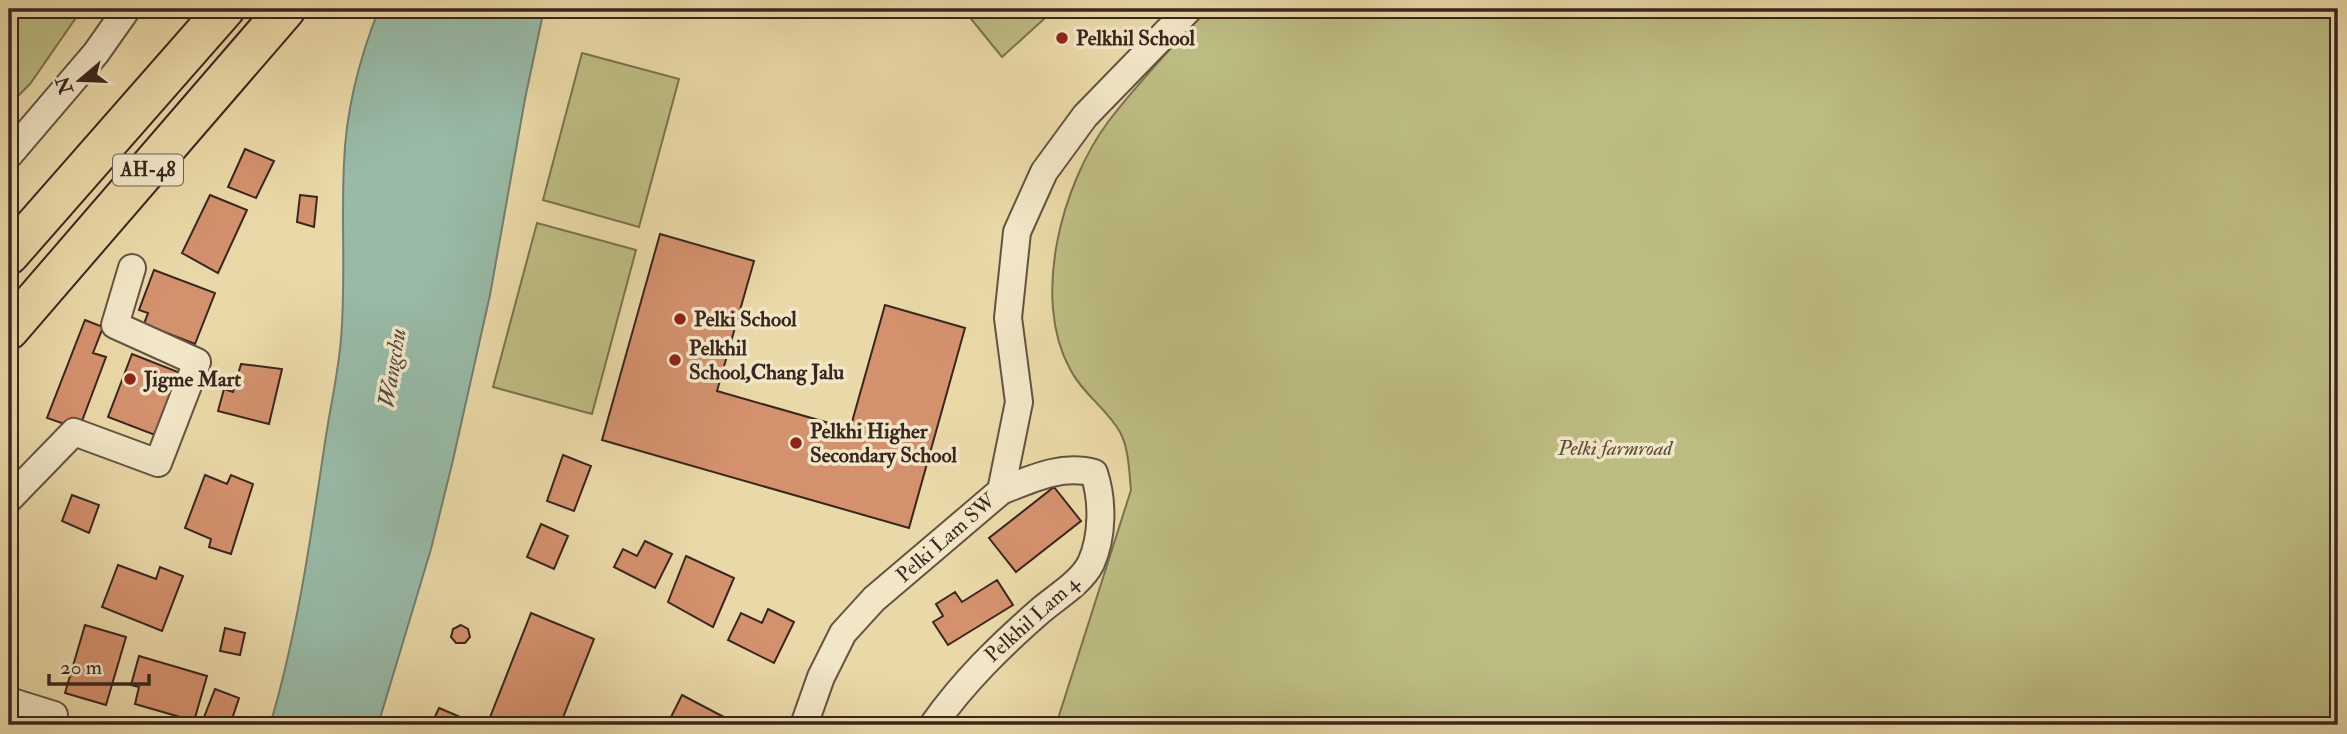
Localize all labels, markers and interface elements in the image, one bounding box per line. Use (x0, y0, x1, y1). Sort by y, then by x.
place label: Pelkhil School (1076, 25, 1196, 52)
marker: Pelkhil School (1054, 30, 1070, 46)
north arrow (46, 46, 116, 116)
text: N (50, 72, 79, 98)
road number: AH-48 (113, 154, 183, 186)
place label: Pelki School (694, 306, 797, 333)
marker: Pelki School (672, 311, 688, 327)
water label: Wangchu (371, 326, 413, 410)
place label: Pelkhil School,Chang Jalu (689, 335, 844, 386)
marker: Pelkhil School,Chang Jalu (667, 352, 683, 368)
place label: Jigme Mart (143, 366, 241, 393)
marker: Jigme Mart (122, 371, 138, 387)
place label: Pelkhi Higher Secondary School (810, 418, 957, 469)
marker: Pelkhi Higher Secondary School (788, 435, 804, 451)
park label: Pelki farmroad (1557, 435, 1674, 462)
street label: Pelki Lam SW (891, 487, 1002, 589)
street label: Pelkhil Lam 4 (979, 568, 1086, 669)
scale bar (49, 643, 149, 687)
text: 20 m (60, 654, 102, 681)

